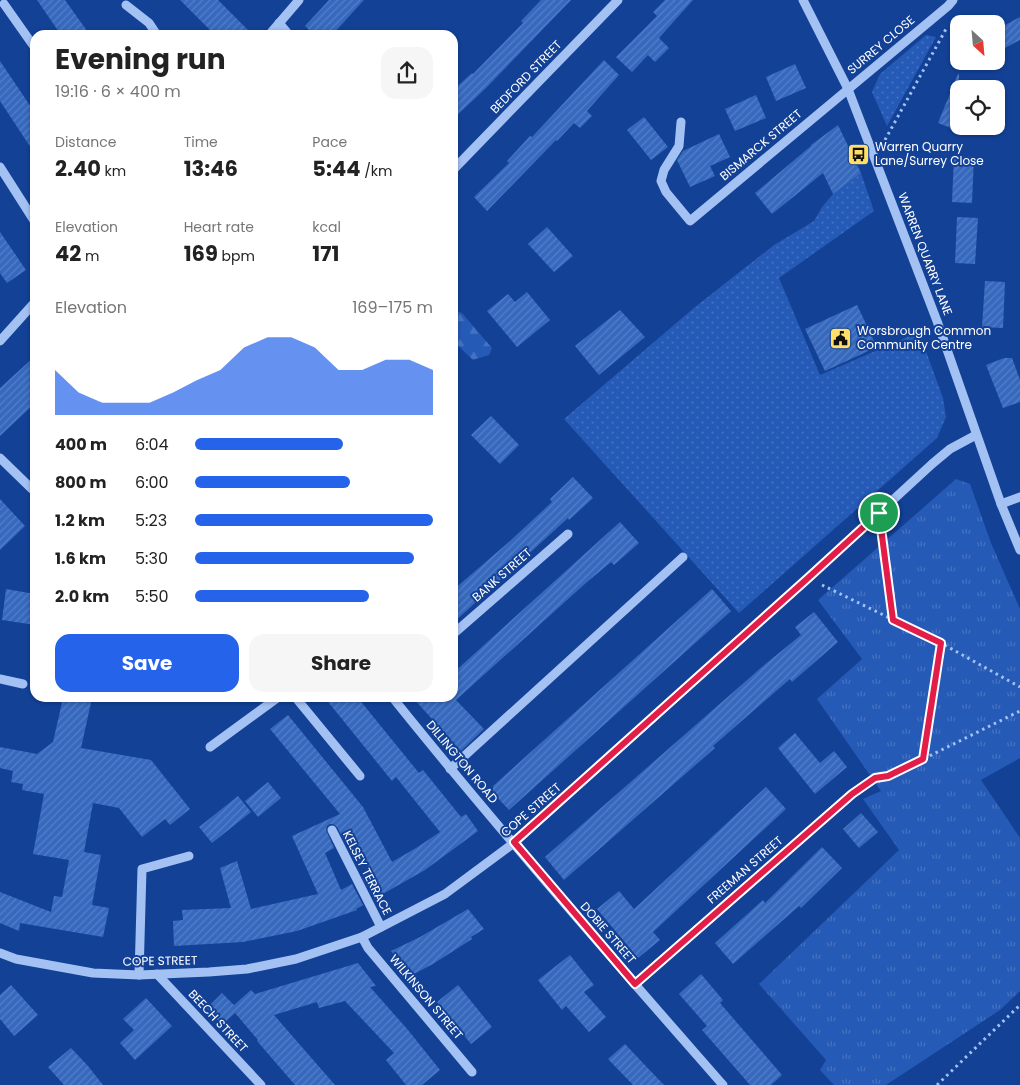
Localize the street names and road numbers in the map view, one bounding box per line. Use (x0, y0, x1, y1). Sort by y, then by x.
street label: SURREY CLOSE (843, 11, 918, 78)
street label: BEDFORD STREET (486, 36, 565, 117)
street label: BISMARCK STREET (716, 105, 806, 184)
street label: WARREN QUARRY LANE (894, 190, 957, 318)
street label: BANK STREET (468, 544, 536, 605)
street label: DILLINGTON ROAD (423, 717, 502, 807)
street label: COPE STREET (497, 778, 565, 841)
street label: KELSEY TERRACE (339, 828, 396, 918)
street label: FREEMAN STREET (703, 832, 787, 907)
street label: DOBIE STREET (577, 898, 640, 968)
street label: COPE STREET (123, 951, 198, 970)
street label: WILKINSON STREET (386, 951, 467, 1043)
street label: BEECH STREET (185, 986, 252, 1056)

